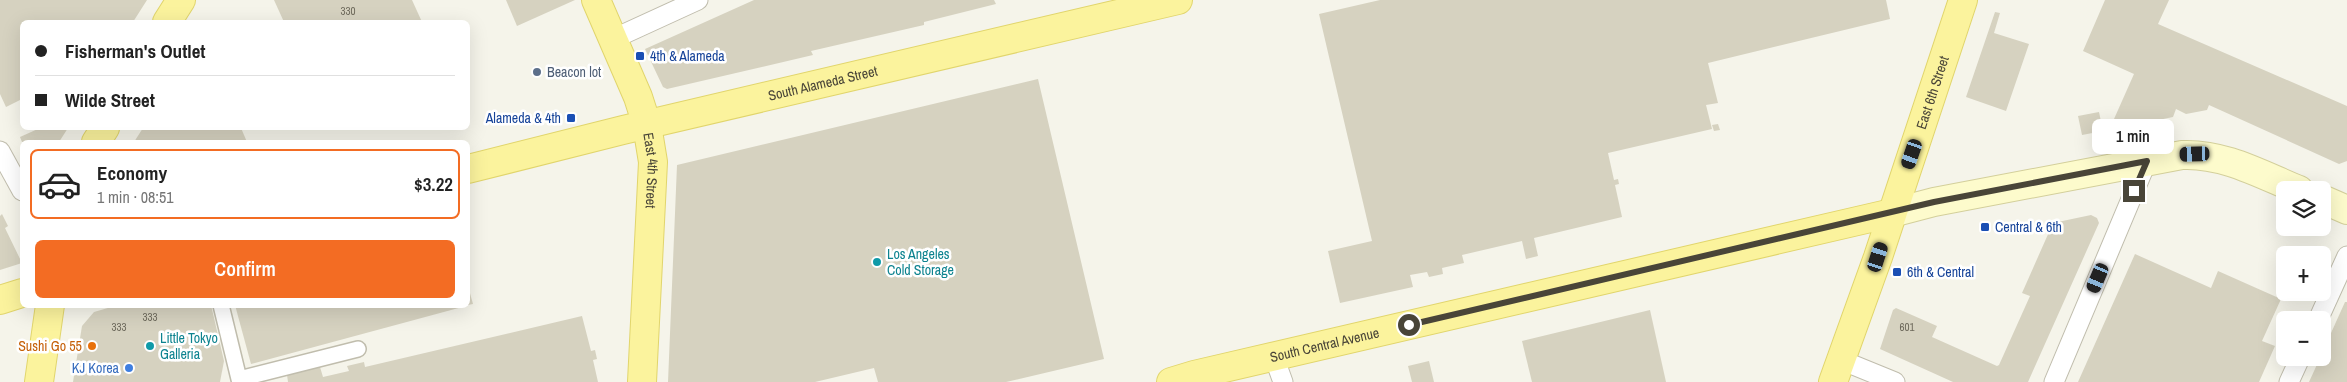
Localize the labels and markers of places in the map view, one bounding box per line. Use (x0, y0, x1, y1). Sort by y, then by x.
place label: 4th & Alameda (650, 47, 725, 65)
marker: 4th & Alameda (634, 50, 646, 62)
place label: Beacon lot (547, 63, 601, 81)
marker: Beacon lot (531, 66, 543, 78)
place label: Alameda & 4th (485, 109, 561, 127)
marker: Alameda & 4th (565, 112, 577, 124)
place label: Central & 6th (1995, 218, 2062, 236)
marker: Central & 6th (1979, 221, 1991, 233)
place label: Los Angeles Cold Storage (887, 245, 954, 279)
marker: Los Angeles Cold Storage (871, 256, 883, 268)
place label: 6th & Central (1907, 263, 1974, 281)
marker: 6th & Central (1891, 266, 1903, 278)
place label: Little Tokyo Galleria (160, 329, 218, 363)
place label: Sushi Go 55 (18, 337, 82, 355)
marker: Sushi Go 55 (86, 340, 98, 352)
marker: Little Tokyo Galleria (144, 340, 156, 352)
place label: KJ Korea (72, 359, 120, 377)
marker: KJ Korea (123, 362, 135, 374)

